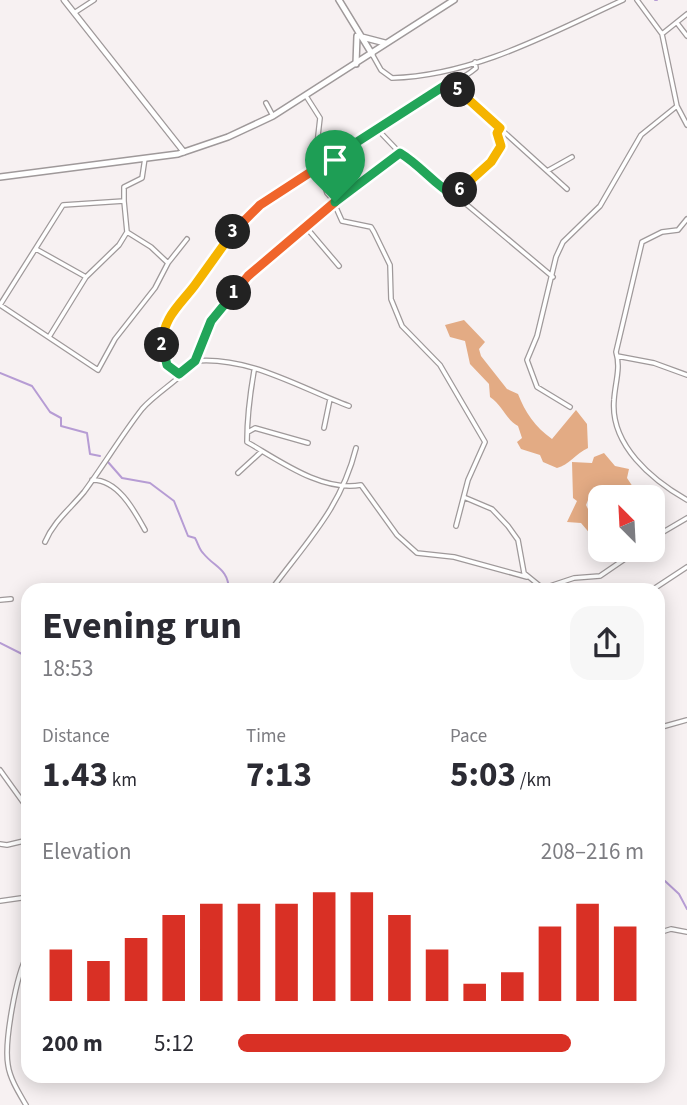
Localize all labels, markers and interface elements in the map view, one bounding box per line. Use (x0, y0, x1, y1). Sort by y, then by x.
pin: 5 (440, 72, 476, 108)
text: 5 (452, 76, 463, 103)
pin (305, 130, 365, 202)
icon: arrive (316, 141, 354, 179)
pin: 6 (442, 172, 477, 208)
text: 6 (454, 176, 465, 203)
pin: 3 (216, 215, 250, 250)
text: 3 (227, 218, 238, 245)
pin: 1 (216, 276, 252, 310)
text: 1 (228, 279, 239, 306)
pin: 2 (144, 328, 180, 362)
text: 2 (156, 331, 167, 358)
north arrow (588, 485, 665, 562)
map controls (588, 485, 665, 562)
text: Evening run (42, 599, 242, 653)
button: share (570, 606, 644, 680)
text: 18:53 (42, 652, 93, 685)
text: Distance (42, 723, 110, 750)
text: Time (246, 723, 286, 750)
text: Pace (450, 723, 487, 750)
text: 1.43 (42, 750, 108, 800)
text: 7:13 (246, 750, 312, 800)
text: 5:03 (450, 750, 516, 800)
text: km (108, 767, 137, 794)
text: /km (516, 767, 552, 794)
text: Elevation (42, 835, 132, 868)
text: 208–216 m (541, 835, 644, 868)
text: 200 m (42, 1027, 103, 1060)
text: 5:12 (154, 1027, 194, 1060)

